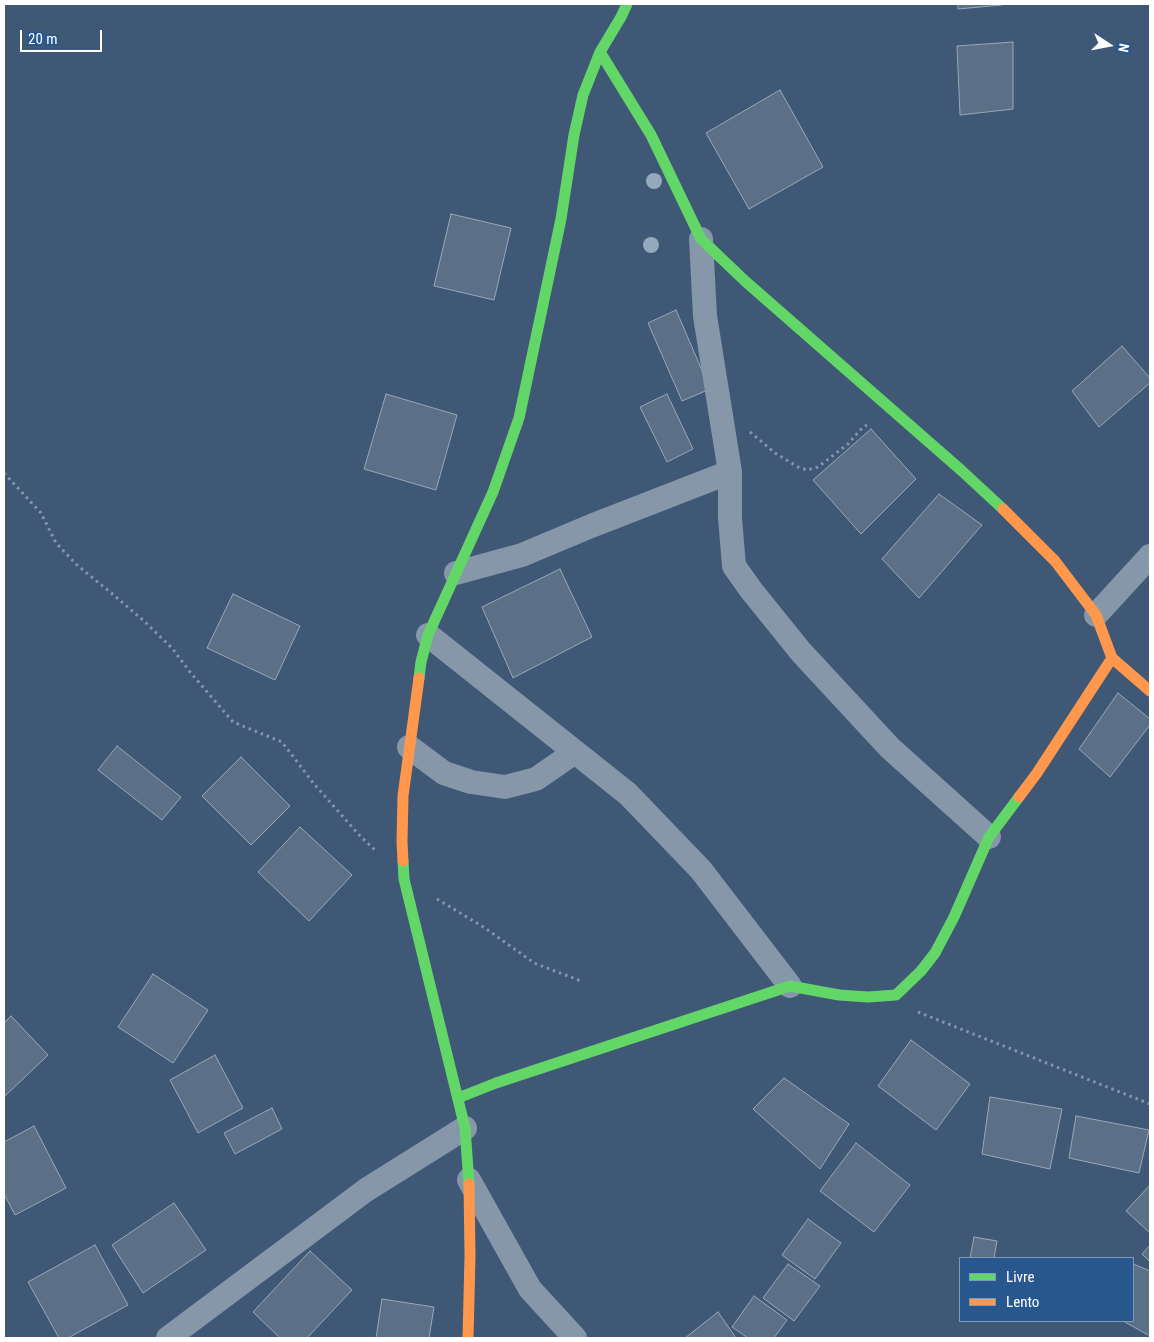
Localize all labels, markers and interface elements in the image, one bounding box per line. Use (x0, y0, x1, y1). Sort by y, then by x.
scale bar (22, 20, 105, 52)
north arrow (1084, 20, 1134, 70)
text: 20 m (28, 30, 58, 48)
text: N (1115, 42, 1132, 54)
legend (959, 1257, 1134, 1322)
text: Livre (1006, 1268, 1034, 1286)
text: Lento (1006, 1293, 1039, 1311)

